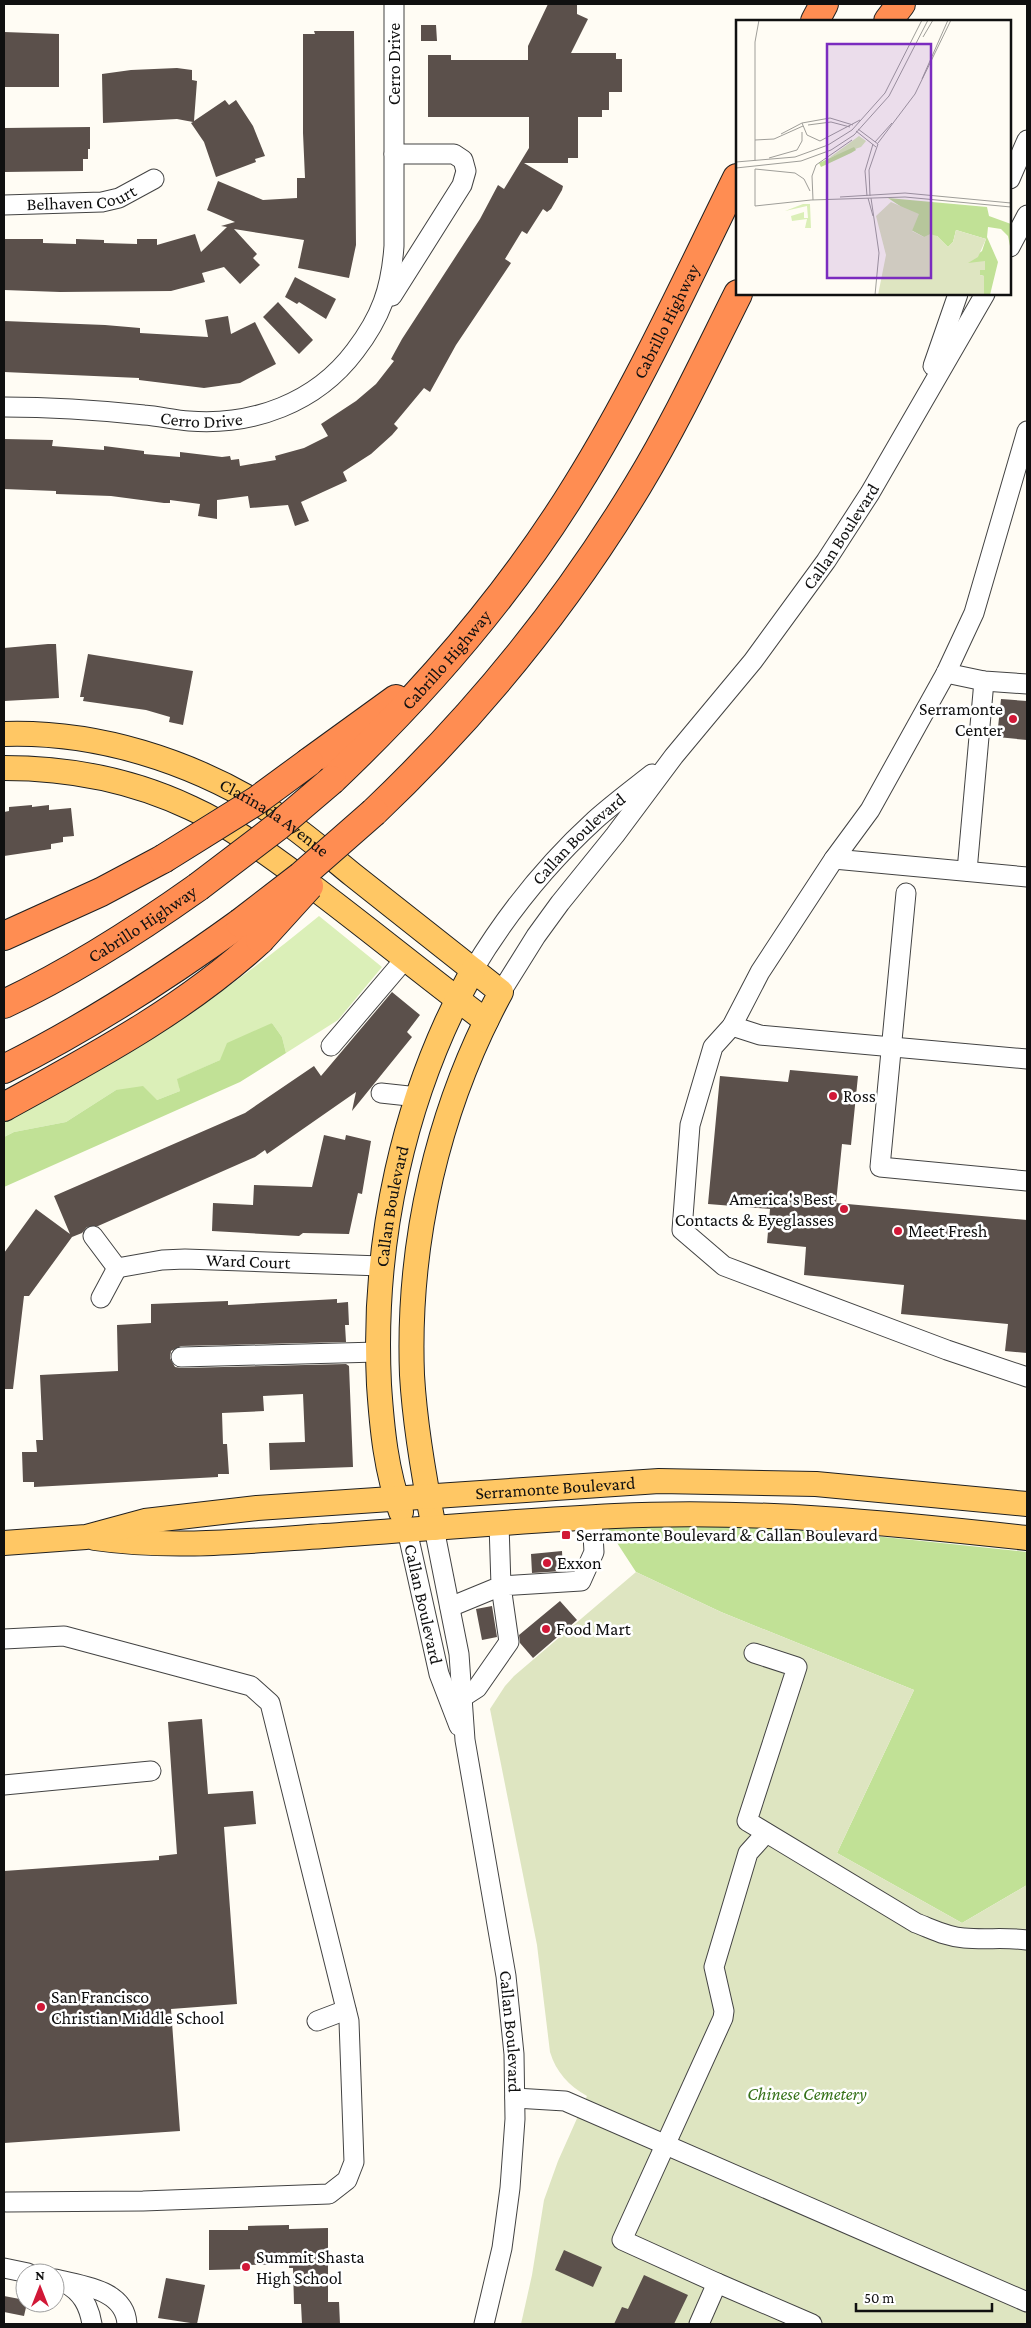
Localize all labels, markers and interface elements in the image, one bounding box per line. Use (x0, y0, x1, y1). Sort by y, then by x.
inset map (736, 20, 1011, 295)
street label: Cerro Drive (384, 23, 404, 105)
street label: Belhaven Court (26, 180, 140, 214)
street label: Cabrillo Highway (629, 260, 704, 382)
street label: Cerro Drive (159, 407, 244, 432)
street label: Callan Boulevard (799, 480, 883, 593)
street label: Cabrillo Highway (398, 605, 496, 714)
place label: Serramonte Center (919, 699, 1004, 740)
marker: Serramonte Center (1007, 713, 1019, 725)
street label: Clarinada Avenue (216, 774, 333, 861)
street label: Callan Boulevard (528, 789, 630, 889)
street label: Cabrillo Highway (85, 881, 201, 967)
place label: Ross (843, 1086, 876, 1106)
marker: Ross (827, 1090, 839, 1102)
street label: Callan Boulevard (372, 1143, 413, 1268)
place label: America's Best Contacts & Eyeglasses (675, 1189, 835, 1230)
marker: America's Best Contacts & Eyeglasses (838, 1203, 850, 1215)
place label: Meet Fresh (908, 1221, 988, 1241)
marker: Meet Fresh (892, 1225, 904, 1237)
street label: Ward Court (206, 1250, 292, 1273)
street label: Serramonte Boulevard (475, 1473, 636, 1503)
place label: Serramonte Boulevard & Callan Boulevard (576, 1525, 879, 1545)
marker: Serramonte Boulevard & Callan Boulevard (560, 1529, 572, 1541)
street label: Callan Boulevard (400, 1542, 447, 1667)
place label: Exxon (557, 1553, 602, 1573)
marker: Exxon (541, 1557, 553, 1569)
place label: Food Mart (556, 1619, 632, 1639)
marker: Food Mart (540, 1623, 552, 1635)
street label: Callan Boulevard (495, 1969, 525, 2093)
place label: San Francisco Christian Middle School (51, 1987, 224, 2028)
marker: San Francisco Christian Middle School (35, 2001, 47, 2013)
park label: Chinese Cemetery (747, 2084, 867, 2104)
place label: Summit Shasta High School (256, 2247, 365, 2288)
marker: Summit Shasta High School (240, 2261, 252, 2273)
north arrow (15, 2263, 65, 2313)
text: N (35, 2267, 45, 2283)
scale bar (856, 2280, 992, 2312)
text: 50 m (864, 2290, 894, 2306)

